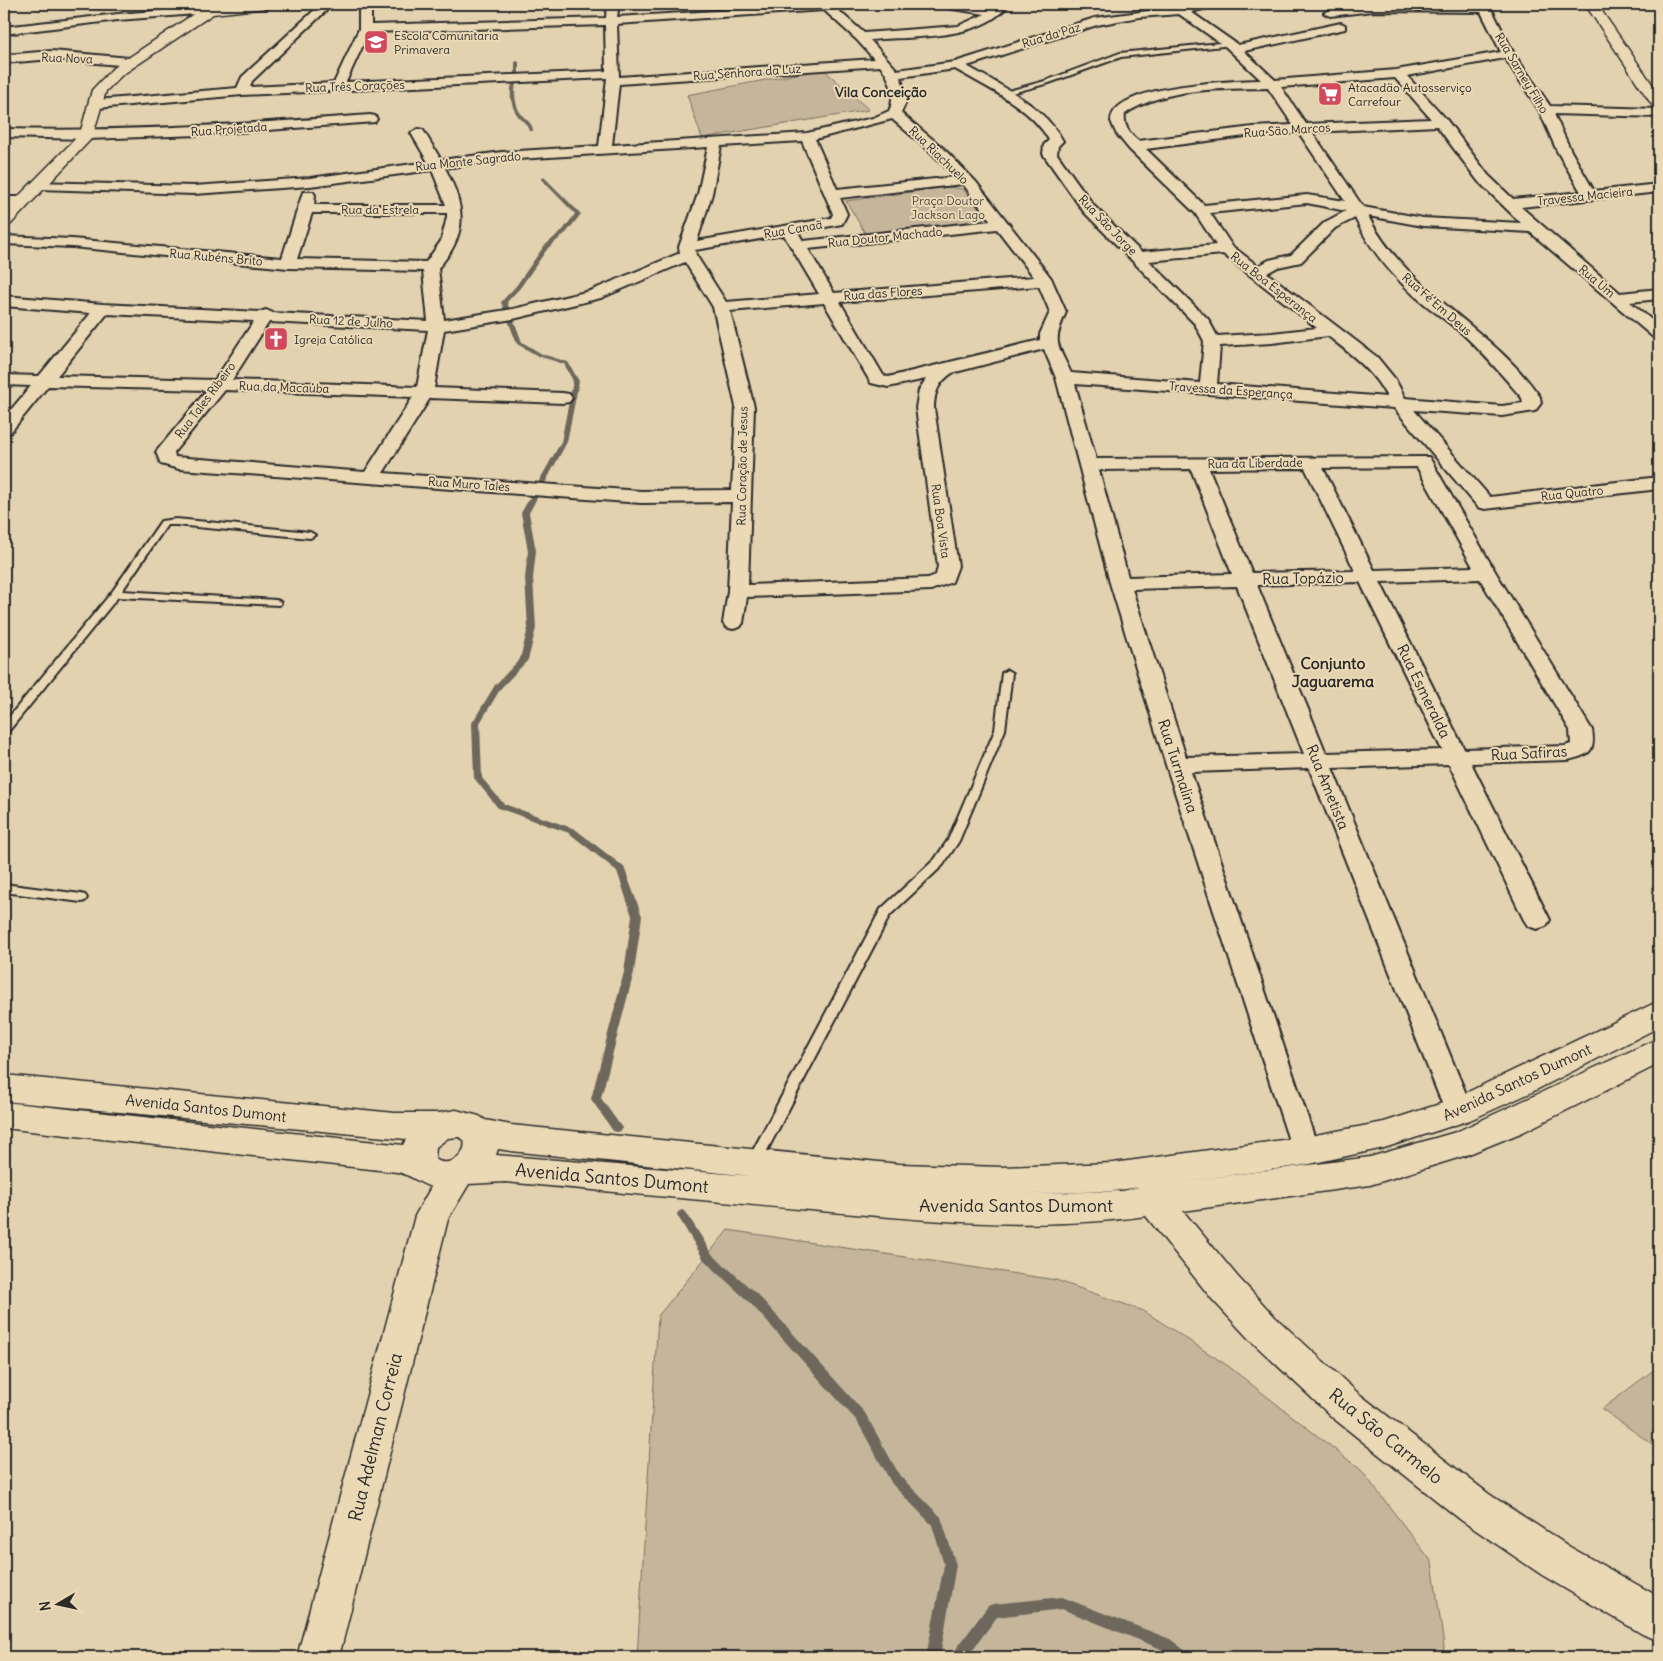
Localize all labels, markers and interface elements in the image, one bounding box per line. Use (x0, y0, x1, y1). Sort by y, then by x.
street label: Rua da Paz (1020, 19, 1082, 51)
place label: Escola Comunitaria Primavera (394, 28, 499, 57)
school or university icon: Escola Comunitaria Primavera (363, 29, 389, 55)
street label: Rua Sarney Filho (1492, 30, 1552, 116)
street label: Rua Nova (41, 50, 93, 66)
street label: Rua Senhora da Luz (692, 61, 802, 83)
street label: Rua Três Corações (305, 77, 405, 95)
place label: Atacadão Autosserviço Carrefour (1348, 80, 1472, 109)
supermarket icon: Atacadão Autosserviço Carrefour (1317, 81, 1343, 107)
district label: Vila Conceição (835, 83, 927, 101)
street label: Rua Projetada (190, 119, 268, 139)
street label: Rua São Marcos (1243, 119, 1331, 141)
street label: Rua Riachuelo (906, 123, 972, 187)
street label: Rua Monte Sagrado (414, 148, 522, 174)
street label: Travessa Macieira (1536, 184, 1634, 208)
street label: Rua São Jorge (1075, 192, 1141, 258)
park label: Praça Doutor Jackson Lago (911, 193, 985, 222)
street label: Rua da Estrela (341, 202, 419, 217)
street label: Rua Canaã (762, 216, 824, 242)
street label: Rua Doutor Machado (827, 223, 943, 250)
street label: Rua Rubéns Brito (169, 245, 263, 269)
street label: Rua Boa Esperança (1228, 249, 1320, 326)
street label: Rua Um (1576, 261, 1619, 301)
street label: Rua Fé Em Deus (1399, 270, 1475, 338)
street label: Rua das Flores (843, 283, 923, 303)
street label: Rua 12 de Julho (309, 311, 394, 331)
church icon: Igreja Católica (263, 326, 289, 352)
place label: Igreja Católica (294, 332, 373, 347)
street label: Rua Tales Ribeiro (171, 359, 239, 441)
street label: Rua da Macaúba (238, 378, 330, 396)
street label: Travessa da Esperança (1169, 378, 1294, 402)
street label: Rua Coração de Jesus (733, 406, 751, 526)
street label: Rua da Liberdade (1207, 455, 1303, 471)
street label: Rua Muro Tales (427, 474, 511, 494)
street label: Rua Quatro (1540, 482, 1604, 504)
street label: Rua Boa Vista (928, 483, 954, 559)
street label: Rua Topázio (1262, 568, 1344, 588)
street label: Rua Esmeralda (1393, 641, 1455, 742)
district label: Conjunto Jaguarema (1292, 653, 1374, 692)
street label: Rua Turmalina (1154, 717, 1202, 816)
street label: Rua Safiras (1490, 741, 1568, 764)
street label: Rua Ametista (1302, 742, 1354, 833)
street label: Avenida Santos Dumont (1440, 1039, 1594, 1125)
street label: Avenida Santos Dumont (125, 1090, 287, 1126)
street label: Avenida Santos Dumont (514, 1158, 710, 1198)
street label: Avenida Santos Dumont (919, 1194, 1113, 1217)
street label: Rua Adelman Correia (343, 1350, 407, 1524)
street label: Rua São Carmelo (1324, 1383, 1448, 1489)
north arrow (32, 1578, 82, 1628)
text: N (36, 1600, 55, 1612)

